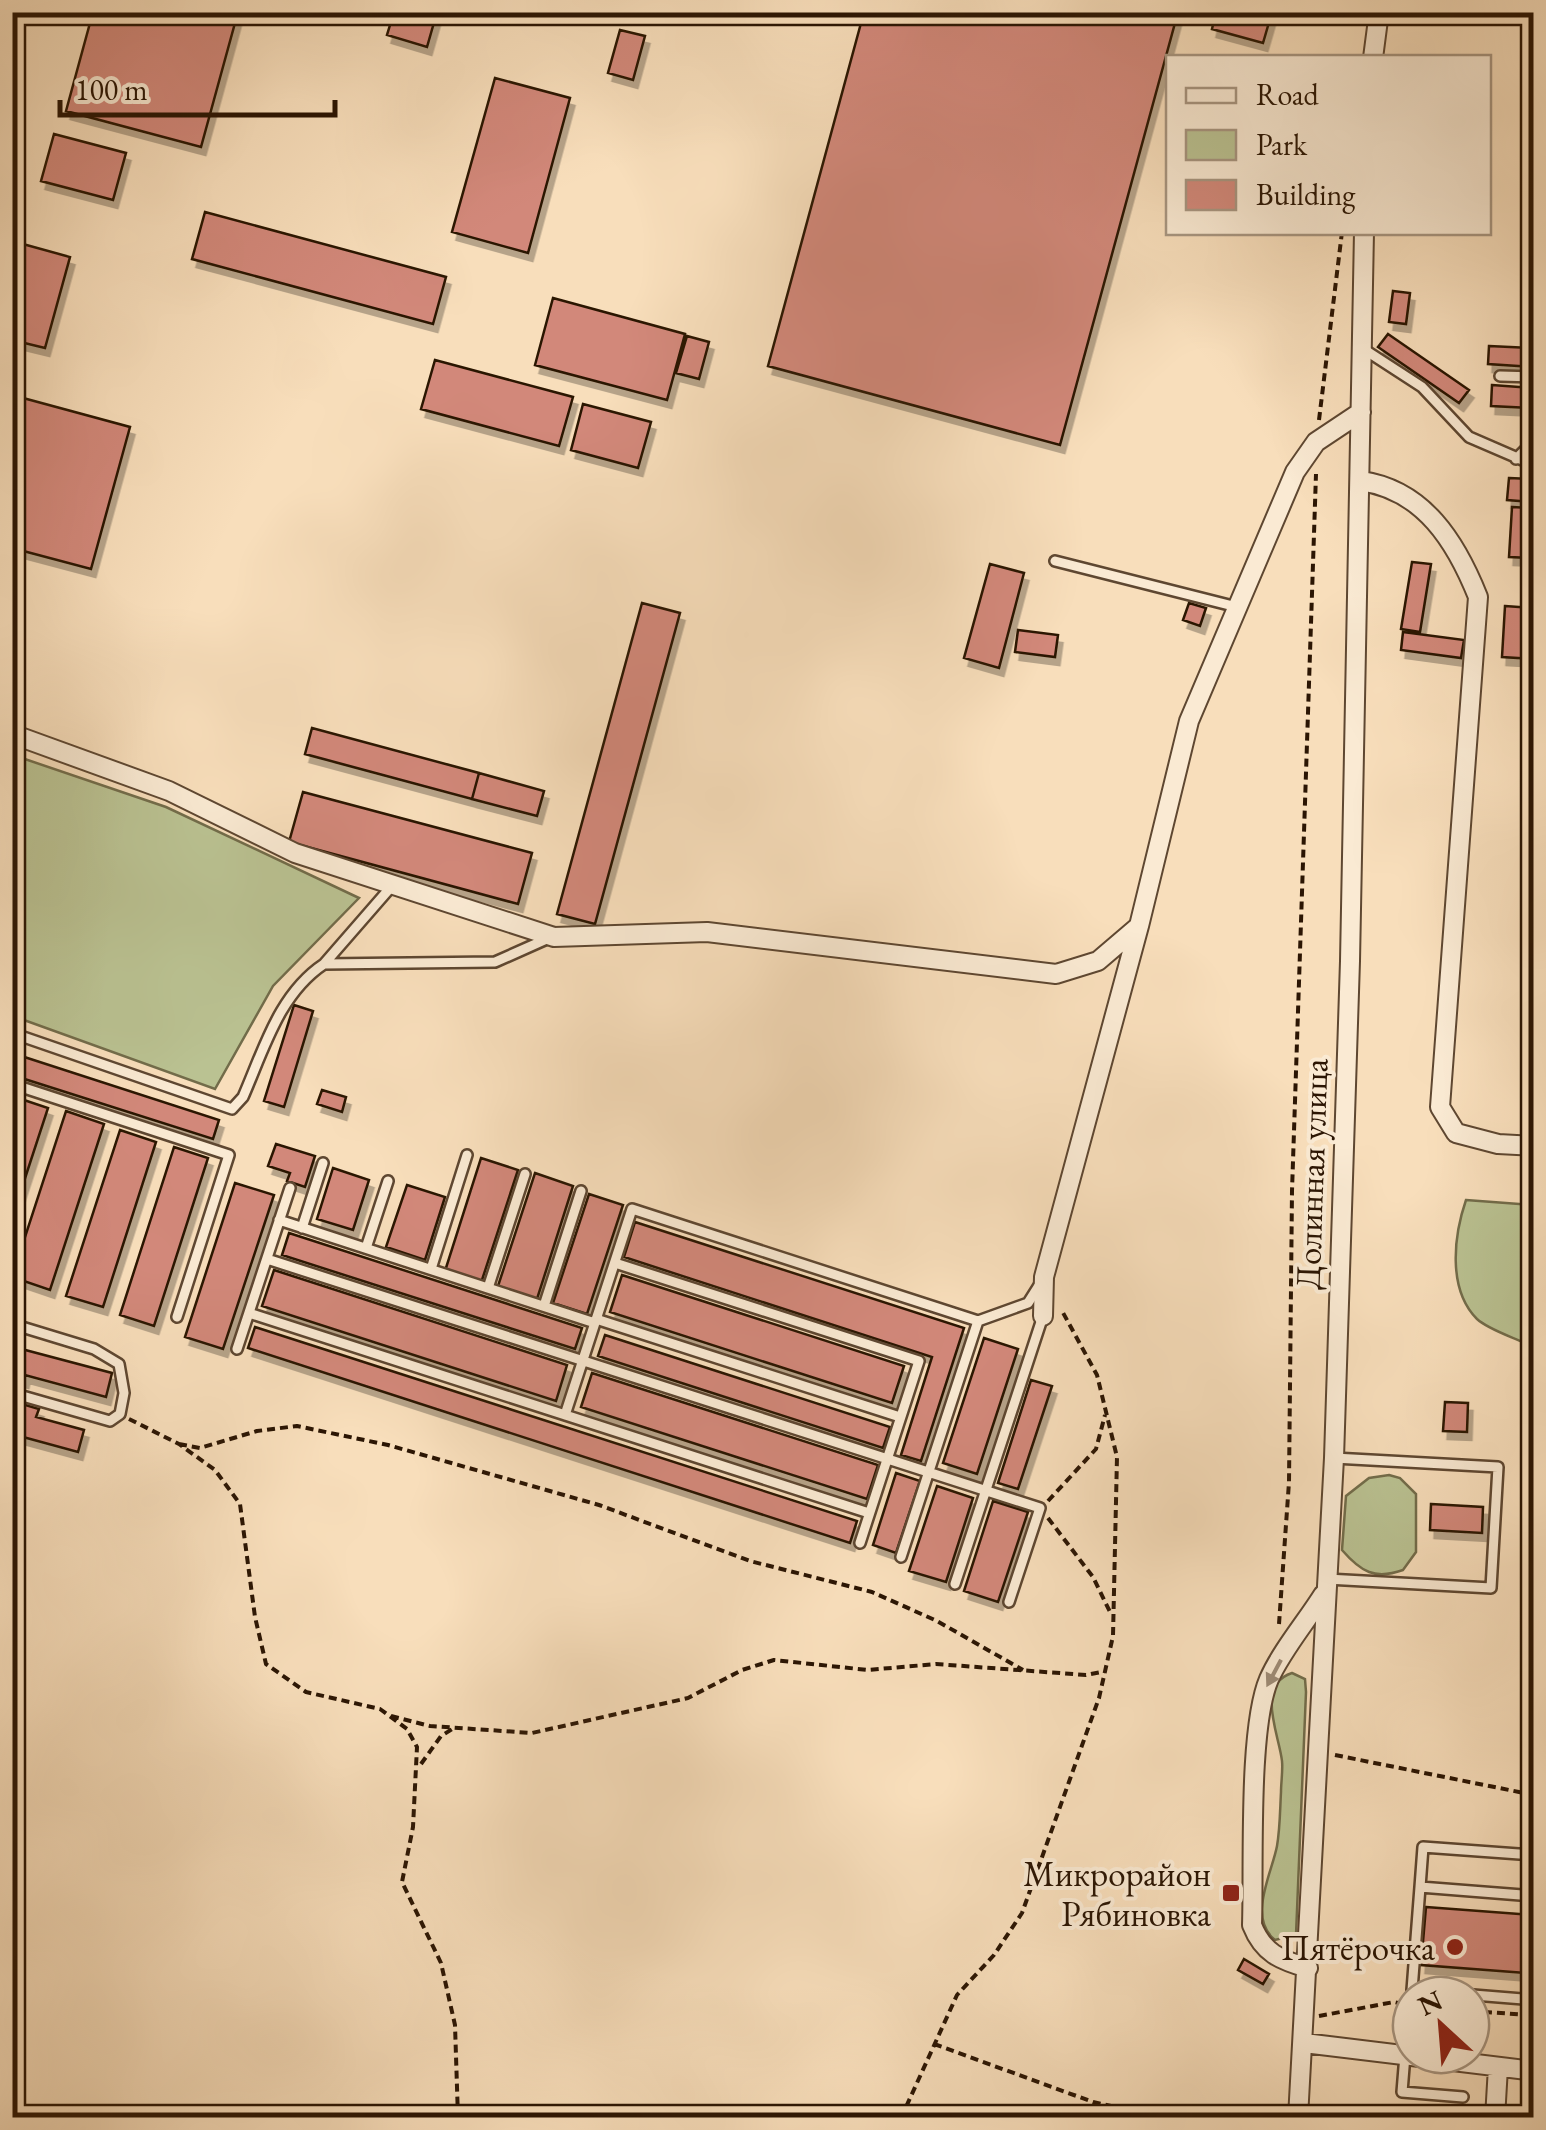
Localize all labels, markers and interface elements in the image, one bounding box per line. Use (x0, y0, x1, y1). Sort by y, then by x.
scale bar (60, 55, 335, 117)
legend (1166, 55, 1491, 235)
text: 100 m (75, 70, 148, 109)
text: Road (1256, 75, 1320, 114)
text: Park (1256, 125, 1308, 164)
text: Building (1256, 175, 1356, 214)
street label: Долинная улица (1284, 1058, 1339, 1290)
one-way arrow (1266, 1658, 1283, 1687)
place label: Микрорайон Рябиновка (1023, 1851, 1211, 1936)
marker: Микрорайон Рябиновка (1220, 1882, 1242, 1904)
place label: Пятёрочка (1281, 1925, 1435, 1971)
marker: Пятёрочка (1444, 1936, 1466, 1958)
north arrow (1391, 1975, 1491, 2075)
text: N (1412, 1981, 1448, 2024)

